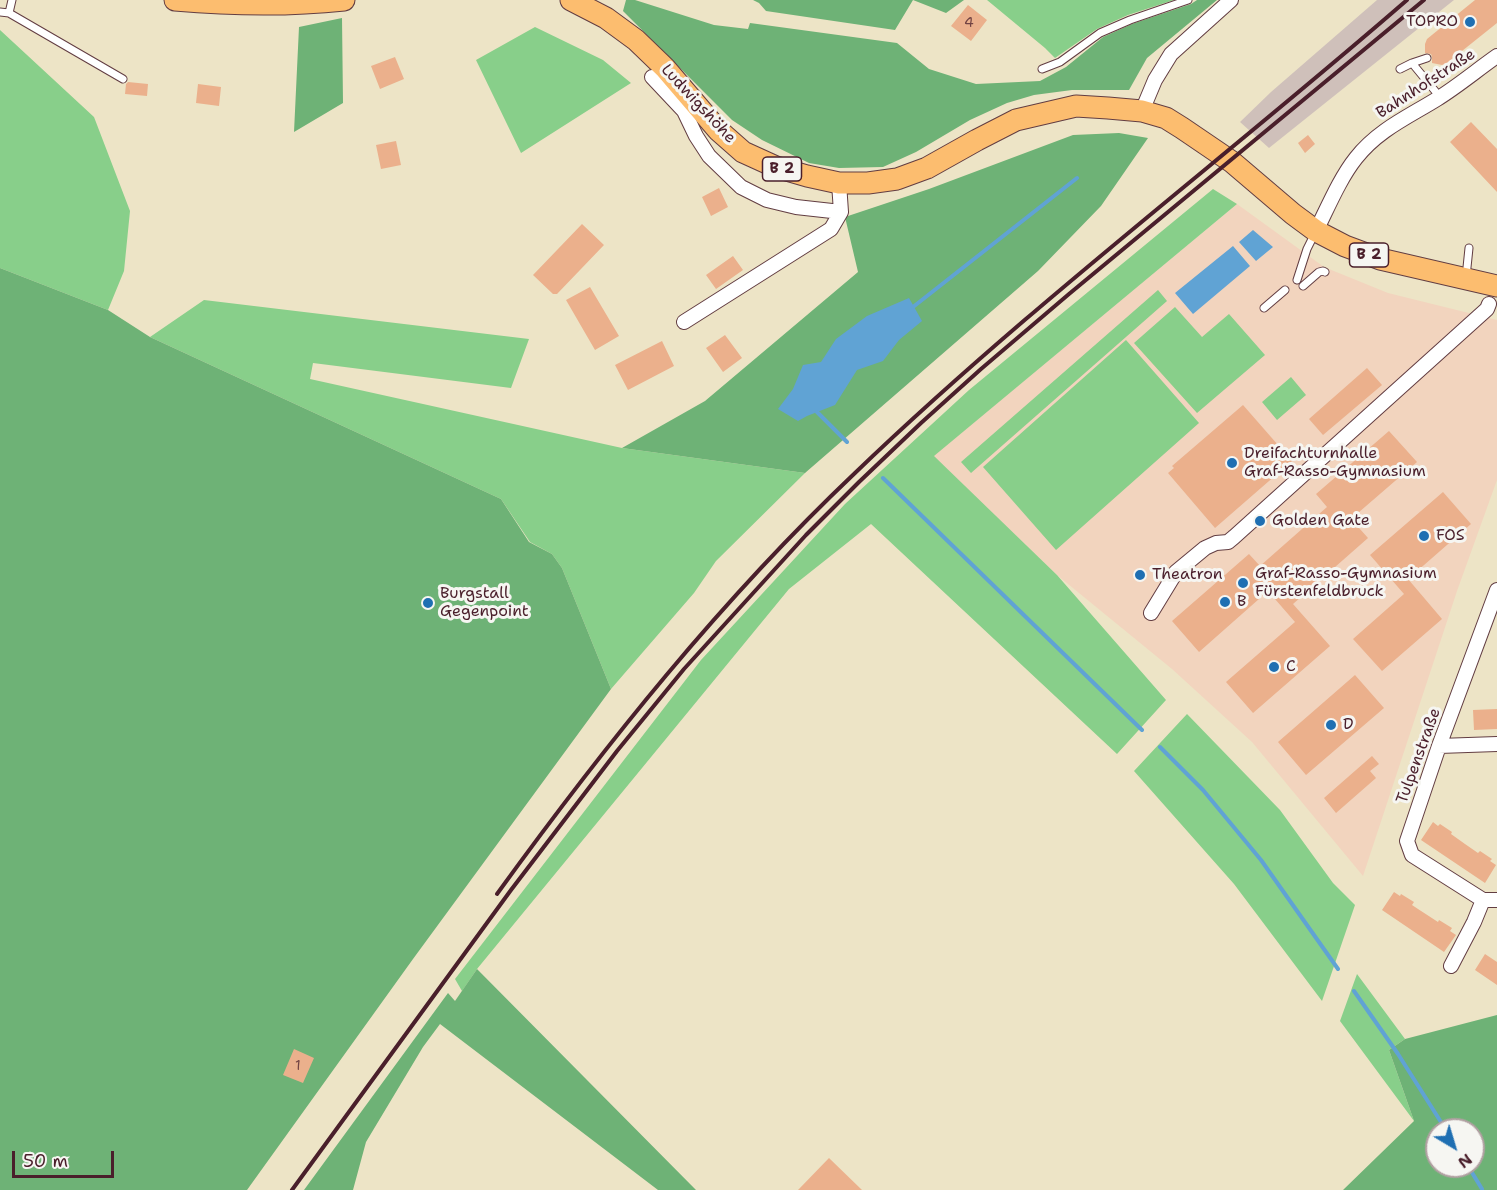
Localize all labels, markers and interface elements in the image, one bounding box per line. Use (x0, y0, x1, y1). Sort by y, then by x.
place label: TOPRO (1406, 12, 1458, 32)
house number: 4 (964, 15, 974, 31)
marker: TOPRO (1463, 15, 1477, 29)
street label: Bahnhofstraße (1373, 45, 1479, 123)
street label: Ludwigshöhe (657, 61, 739, 147)
road number: B 2 (762, 157, 802, 181)
road number: B 2 (1350, 243, 1388, 267)
place label: Dreifachturnhalle Graf-Rasso-Gymnasium (1244, 444, 1426, 482)
marker: Dreifachturnhalle Graf-Rasso-Gymnasium (1225, 456, 1239, 470)
place label: Golden Gate (1272, 511, 1370, 531)
marker: Golden Gate (1253, 514, 1267, 528)
place label: FOS (1436, 526, 1465, 546)
marker: FOS (1417, 529, 1431, 543)
place label: Graf-Rasso-Gymnasium Fürstenfeldbruck (1255, 564, 1437, 602)
place label: Theatron (1152, 565, 1223, 585)
marker: Theatron (1133, 568, 1147, 582)
marker: Graf-Rasso-Gymnasium Fürstenfeldbruck (1236, 576, 1250, 590)
place label: Burgstall Gegenpoint (440, 584, 529, 622)
place label: B (1237, 592, 1246, 612)
marker: B (1218, 595, 1232, 609)
marker: Burgstall Gegenpoint (421, 596, 435, 610)
place label: C (1286, 657, 1296, 677)
marker: C (1267, 660, 1281, 674)
street label: Tulpenstraße (1393, 706, 1445, 806)
place label: D (1343, 715, 1354, 735)
marker: D (1324, 718, 1338, 732)
house number: 1 (295, 1058, 301, 1074)
north arrow (1425, 1118, 1485, 1178)
scale bar (15, 1139, 117, 1177)
text: 50 m (23, 1149, 68, 1173)
text: N (1454, 1149, 1477, 1173)

